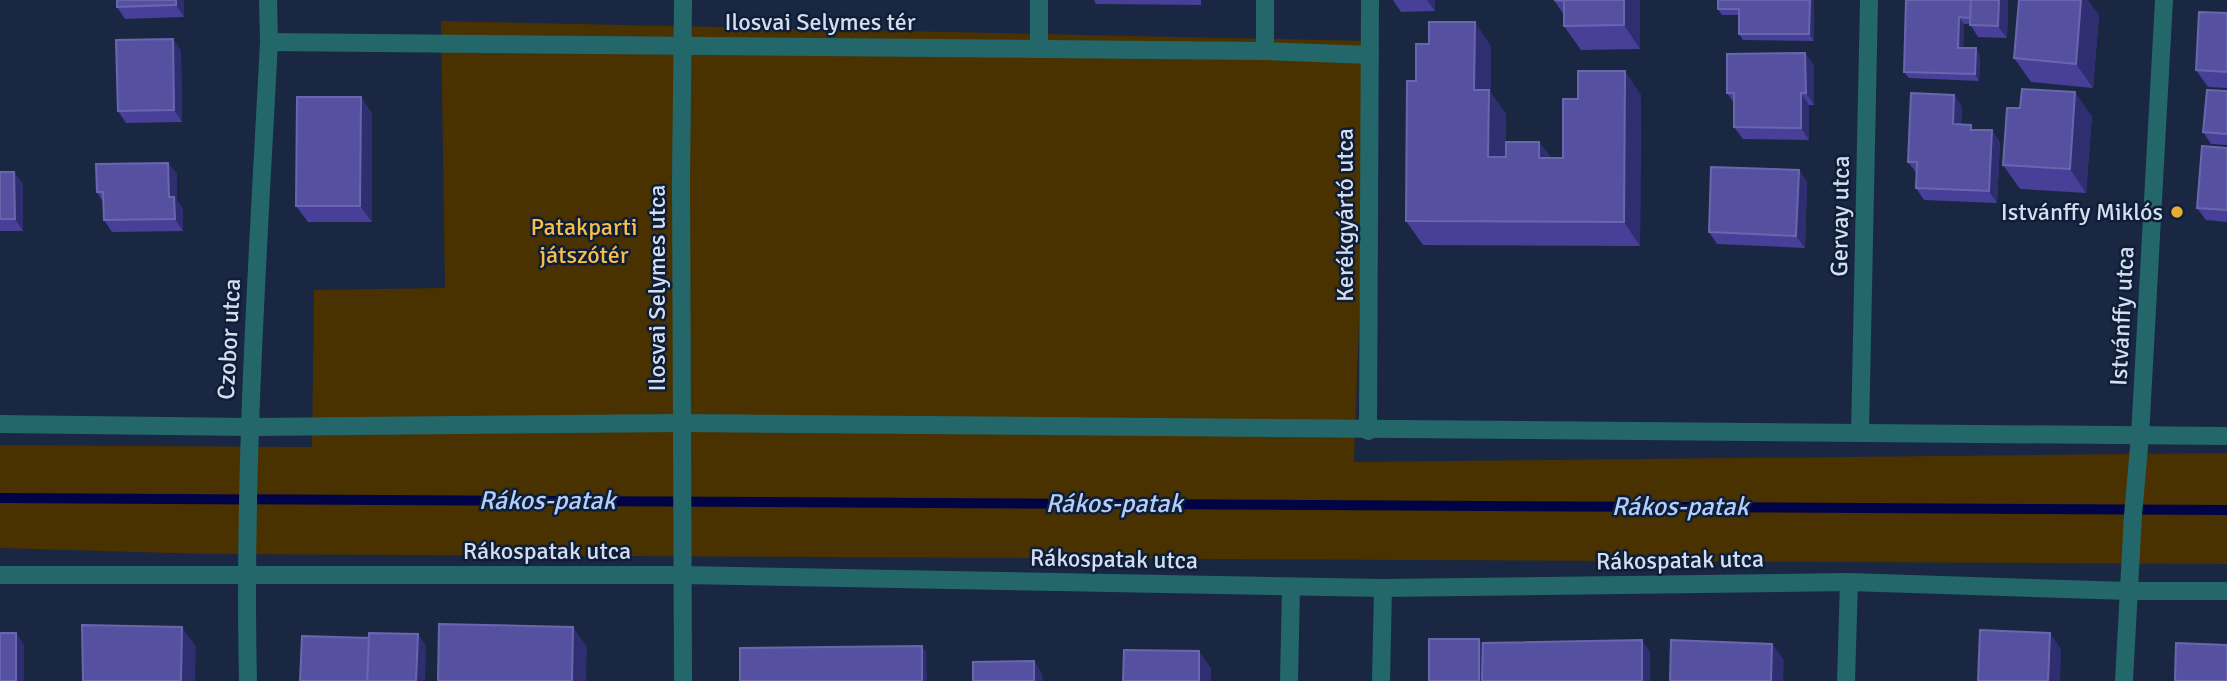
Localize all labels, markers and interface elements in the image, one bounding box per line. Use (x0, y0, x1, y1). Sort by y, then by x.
street label: Ilosvai Selymes tér (725, 7, 916, 37)
street label: Kerékgyártó utca (1330, 128, 1360, 302)
street label: Gervay utca (1824, 155, 1856, 277)
street label: Ilosvai Selymes utca (642, 185, 672, 391)
place label: Istvánffy Miklós (2001, 197, 2163, 227)
marker: Istvánffy Miklós (2169, 204, 2185, 220)
park label: Patakparti játszótér (531, 212, 637, 270)
street label: Istvánffy utca (2103, 245, 2141, 387)
street label: Czobor utca (211, 278, 247, 400)
water label: Rákos-patak (478, 485, 618, 517)
water label: Rákos-patak (1045, 488, 1185, 520)
water label: Rákos-patak (1611, 491, 1751, 523)
street label: Rákospatak utca (463, 536, 631, 566)
street label: Rákospatak utca (1030, 543, 1198, 575)
street label: Rákospatak utca (1596, 544, 1764, 576)

